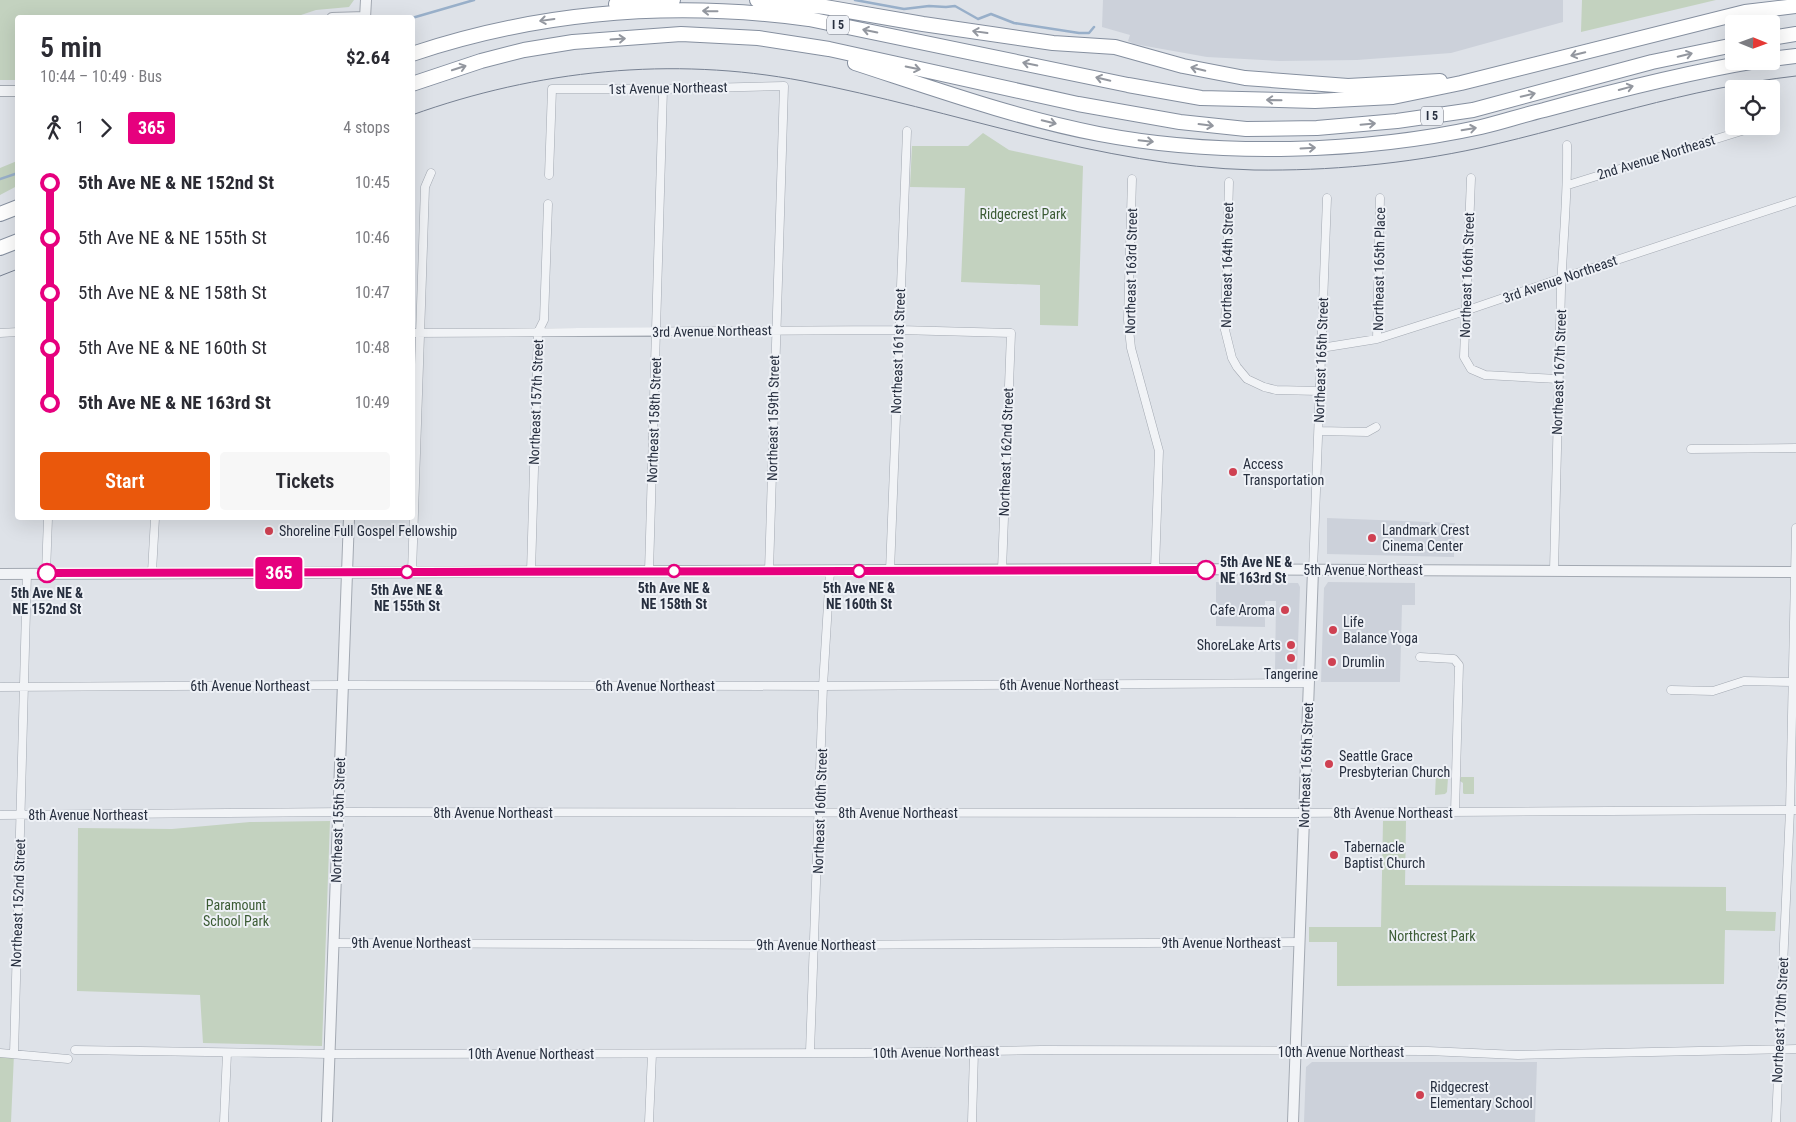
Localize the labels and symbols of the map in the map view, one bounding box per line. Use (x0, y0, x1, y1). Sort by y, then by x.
one-way arrow (702, 6, 718, 16)
north arrow (1725, 15, 1780, 70)
one-way arrow (539, 16, 555, 26)
road number: I 5 (827, 16, 849, 34)
one-way arrow (863, 26, 879, 35)
one-way arrow (972, 27, 988, 37)
one-way arrow (609, 35, 625, 44)
one-way arrow (1570, 50, 1586, 59)
one-way arrow (1677, 50, 1693, 59)
one-way arrow (1022, 58, 1038, 68)
one-way arrow (450, 63, 466, 73)
one-way arrow (904, 63, 920, 73)
one-way arrow (1190, 64, 1206, 73)
one-way arrow (1095, 74, 1111, 83)
street label: 1st Avenue Northeast (608, 79, 728, 97)
one-way arrow (1618, 83, 1634, 92)
one-way arrow (1519, 90, 1535, 100)
one-way arrow (1266, 95, 1282, 105)
road number: I 5 (1421, 106, 1443, 125)
one-way arrow (1041, 118, 1057, 127)
one-way arrow (1360, 119, 1376, 128)
one-way arrow (1198, 120, 1214, 130)
one-way arrow (1461, 124, 1477, 134)
street label: 2nd Avenue Northeast (1595, 131, 1717, 183)
one-way arrow (1137, 136, 1153, 146)
one-way arrow (1299, 143, 1315, 152)
street label: Northeast 164th Street (1218, 202, 1236, 328)
park label: Ridgecrest Park (980, 206, 1067, 222)
street label: Northeast 165th Place (1370, 207, 1388, 331)
street label: Northeast 163rd Street (1122, 208, 1140, 334)
street label: Northeast 166th Street (1457, 212, 1477, 338)
street label: 3rd Avenue Northeast (1501, 252, 1619, 306)
street label: Northeast 161st Street (888, 288, 908, 414)
street label: Northeast 165th Street (1311, 297, 1331, 423)
street label: Northeast 167th Street (1549, 309, 1569, 435)
street label: 3rd Avenue Northeast (652, 322, 772, 340)
street label: Northeast 157th Street (526, 339, 546, 465)
street label: Northeast 159th Street (764, 355, 782, 481)
street label: Northeast 158th Street (644, 357, 664, 483)
street label: Northeast 162nd Street (996, 387, 1016, 517)
place label: Access Transportation (1243, 456, 1324, 488)
marker: Access Transportation (1227, 466, 1239, 478)
place label: Landmark Crest Cinema Center (1382, 522, 1469, 554)
place label: Shoreline Full Gospel Fellowship (279, 523, 457, 539)
marker: Shoreline Full Gospel Fellowship (263, 525, 275, 537)
marker: Landmark Crest Cinema Center (1366, 532, 1378, 544)
place label: 5th Ave NE & NE 163rd St (1220, 554, 1292, 586)
line badge: 365 (250, 557, 308, 589)
marker: 5th Ave NE & NE 163rd St (1196, 560, 1216, 580)
street label: 5th Avenue Northeast (1303, 562, 1423, 578)
marker: 5th Ave NE & NE 152nd St (37, 563, 57, 583)
marker: 5th Ave NE & NE 158th St (667, 564, 681, 578)
marker: 5th Ave NE & NE 160th St (852, 564, 866, 578)
marker: 5th Ave NE & NE 155th St (400, 565, 414, 579)
place label: 5th Ave NE & NE 158th St (638, 580, 710, 612)
place label: 5th Ave NE & NE 160th St (823, 580, 895, 612)
place label: 5th Ave NE & NE 155th St (371, 582, 443, 614)
place label: 5th Ave NE & NE 152nd St (11, 585, 83, 617)
place label: Cafe Aroma (1210, 602, 1275, 618)
marker: Cafe Aroma (1279, 604, 1291, 616)
place label: Life Balance Yoga (1343, 614, 1418, 646)
marker: Life Balance Yoga (1327, 624, 1339, 636)
place label: ShoreLake Arts (1197, 637, 1281, 653)
marker: ShoreLake Arts (1285, 639, 1297, 651)
marker: Tangerine (1285, 652, 1297, 664)
place label: Drumlin (1342, 654, 1385, 670)
marker: Drumlin (1326, 656, 1338, 668)
place label: Tangerine (1264, 666, 1319, 682)
street label: 6th Avenue Northeast (999, 677, 1119, 693)
street label: 6th Avenue Northeast (190, 678, 310, 694)
street label: 6th Avenue Northeast (595, 678, 715, 694)
street label: Northeast 165th Street (1296, 702, 1316, 828)
street label: Northeast 160th Street (810, 748, 830, 874)
place label: Seattle Grace Presbyterian Church (1339, 748, 1450, 780)
street label: Northeast 155th Street (328, 757, 348, 883)
marker: Seattle Grace Presbyterian Church (1323, 758, 1335, 770)
street label: 8th Avenue Northeast (433, 805, 553, 821)
street label: 8th Avenue Northeast (838, 805, 958, 821)
street label: 8th Avenue Northeast (1333, 805, 1453, 821)
street label: 8th Avenue Northeast (28, 807, 148, 823)
street label: Northeast 152nd Street (8, 838, 28, 968)
place label: Tabernacle Baptist Church (1344, 839, 1425, 871)
marker: Tabernacle Baptist Church (1328, 849, 1340, 861)
park label: Paramount School Park (203, 897, 270, 929)
park label: Northcrest Park (1388, 928, 1476, 944)
street label: 9th Avenue Northeast (351, 935, 471, 951)
street label: 9th Avenue Northeast (1161, 935, 1281, 951)
street label: 9th Avenue Northeast (756, 937, 876, 953)
street label: Northeast 170th Street (1769, 957, 1791, 1083)
street label: 10th Avenue Northeast (873, 1043, 999, 1061)
street label: 10th Avenue Northeast (1278, 1044, 1404, 1060)
street label: 10th Avenue Northeast (468, 1046, 594, 1062)
place label: Ridgecrest Elementary School (1430, 1079, 1533, 1111)
marker: Ridgecrest Elementary School (1414, 1089, 1426, 1101)

